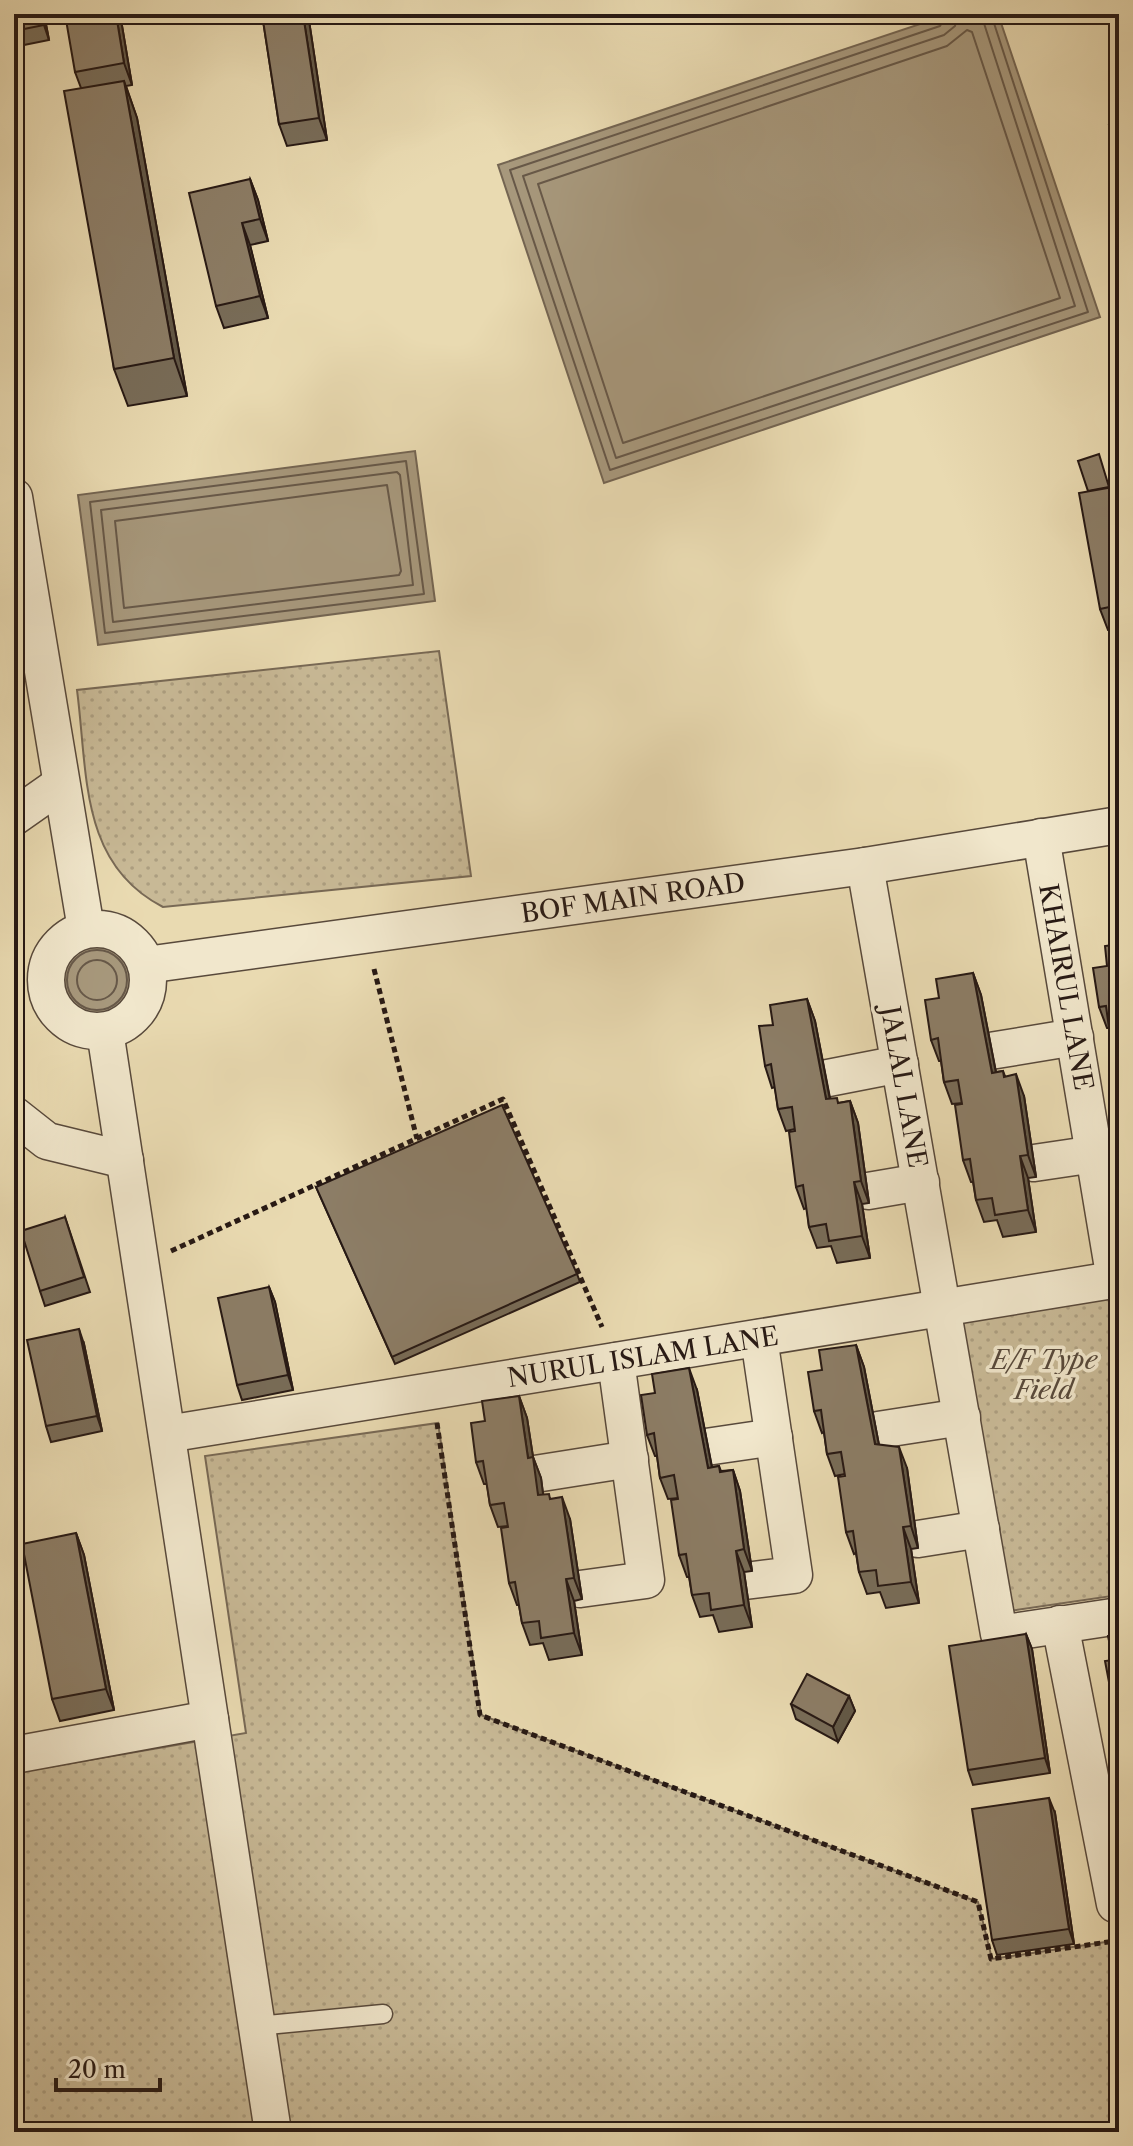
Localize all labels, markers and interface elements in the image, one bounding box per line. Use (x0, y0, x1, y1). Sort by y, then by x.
street label: BOF MAIN ROAD (519, 866, 747, 930)
street label: KHAIRUL LANE (1032, 881, 1100, 1093)
street label: JALAL LANE (873, 1000, 934, 1170)
street label: NURUL ISLAM LANE (505, 1320, 781, 1394)
park label: E/F Type Field (989, 1344, 1099, 1406)
scale bar (56, 2042, 160, 2092)
text: 20 m (68, 2055, 126, 2084)

